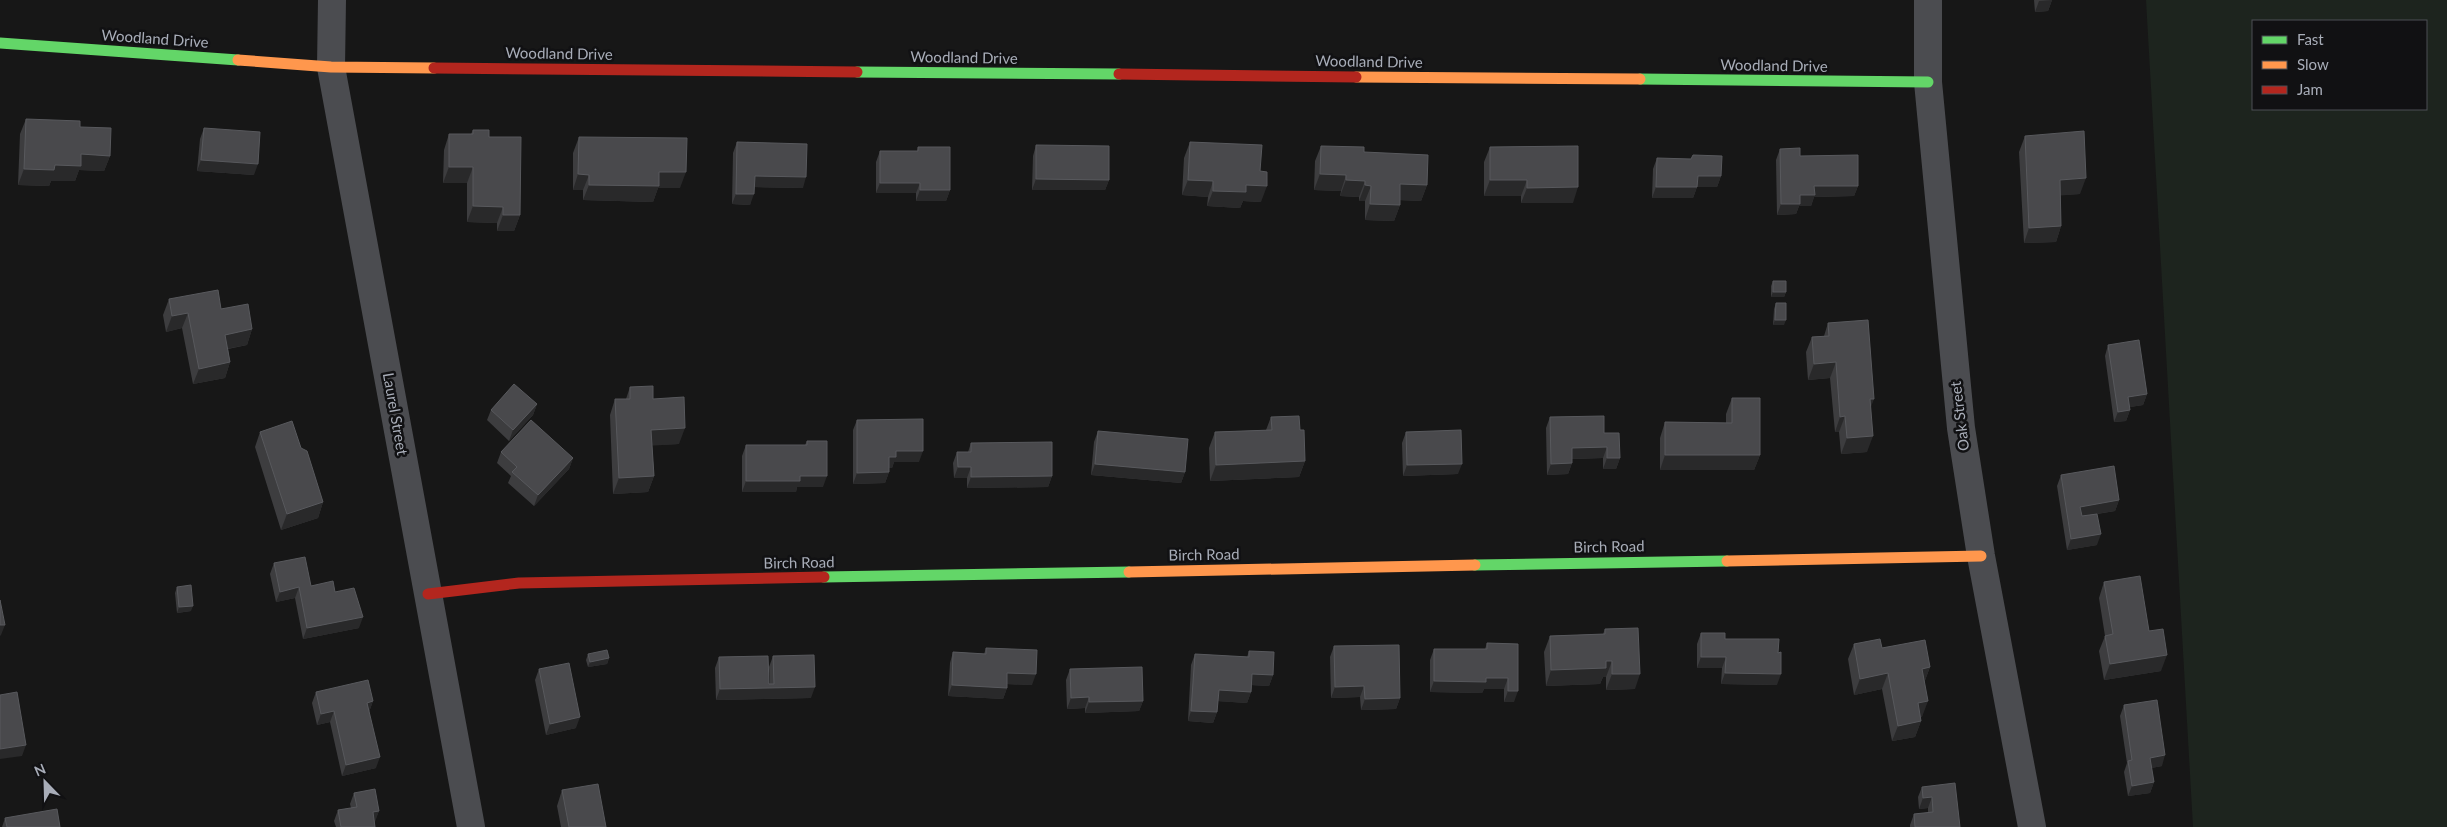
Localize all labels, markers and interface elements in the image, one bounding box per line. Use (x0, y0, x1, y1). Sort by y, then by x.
legend (2252, 20, 2427, 110)
street label: Woodland Drive (101, 25, 209, 51)
text: Fast (2297, 30, 2324, 48)
street label: Woodland Drive (505, 43, 613, 63)
street label: Woodland Drive (910, 47, 1018, 67)
street label: Woodland Drive (1315, 51, 1423, 71)
street label: Woodland Drive (1720, 55, 1828, 75)
text: Slow (2297, 55, 2329, 73)
text: Jam (2297, 80, 2323, 98)
street label: Laurel Street (380, 371, 412, 457)
street label: Oak Street (1946, 380, 1972, 452)
street label: Birch Road (1573, 536, 1645, 556)
street label: Birch Road (1168, 544, 1240, 564)
street label: Birch Road (763, 552, 835, 572)
north arrow (20, 757, 70, 807)
text: N (31, 760, 48, 780)

